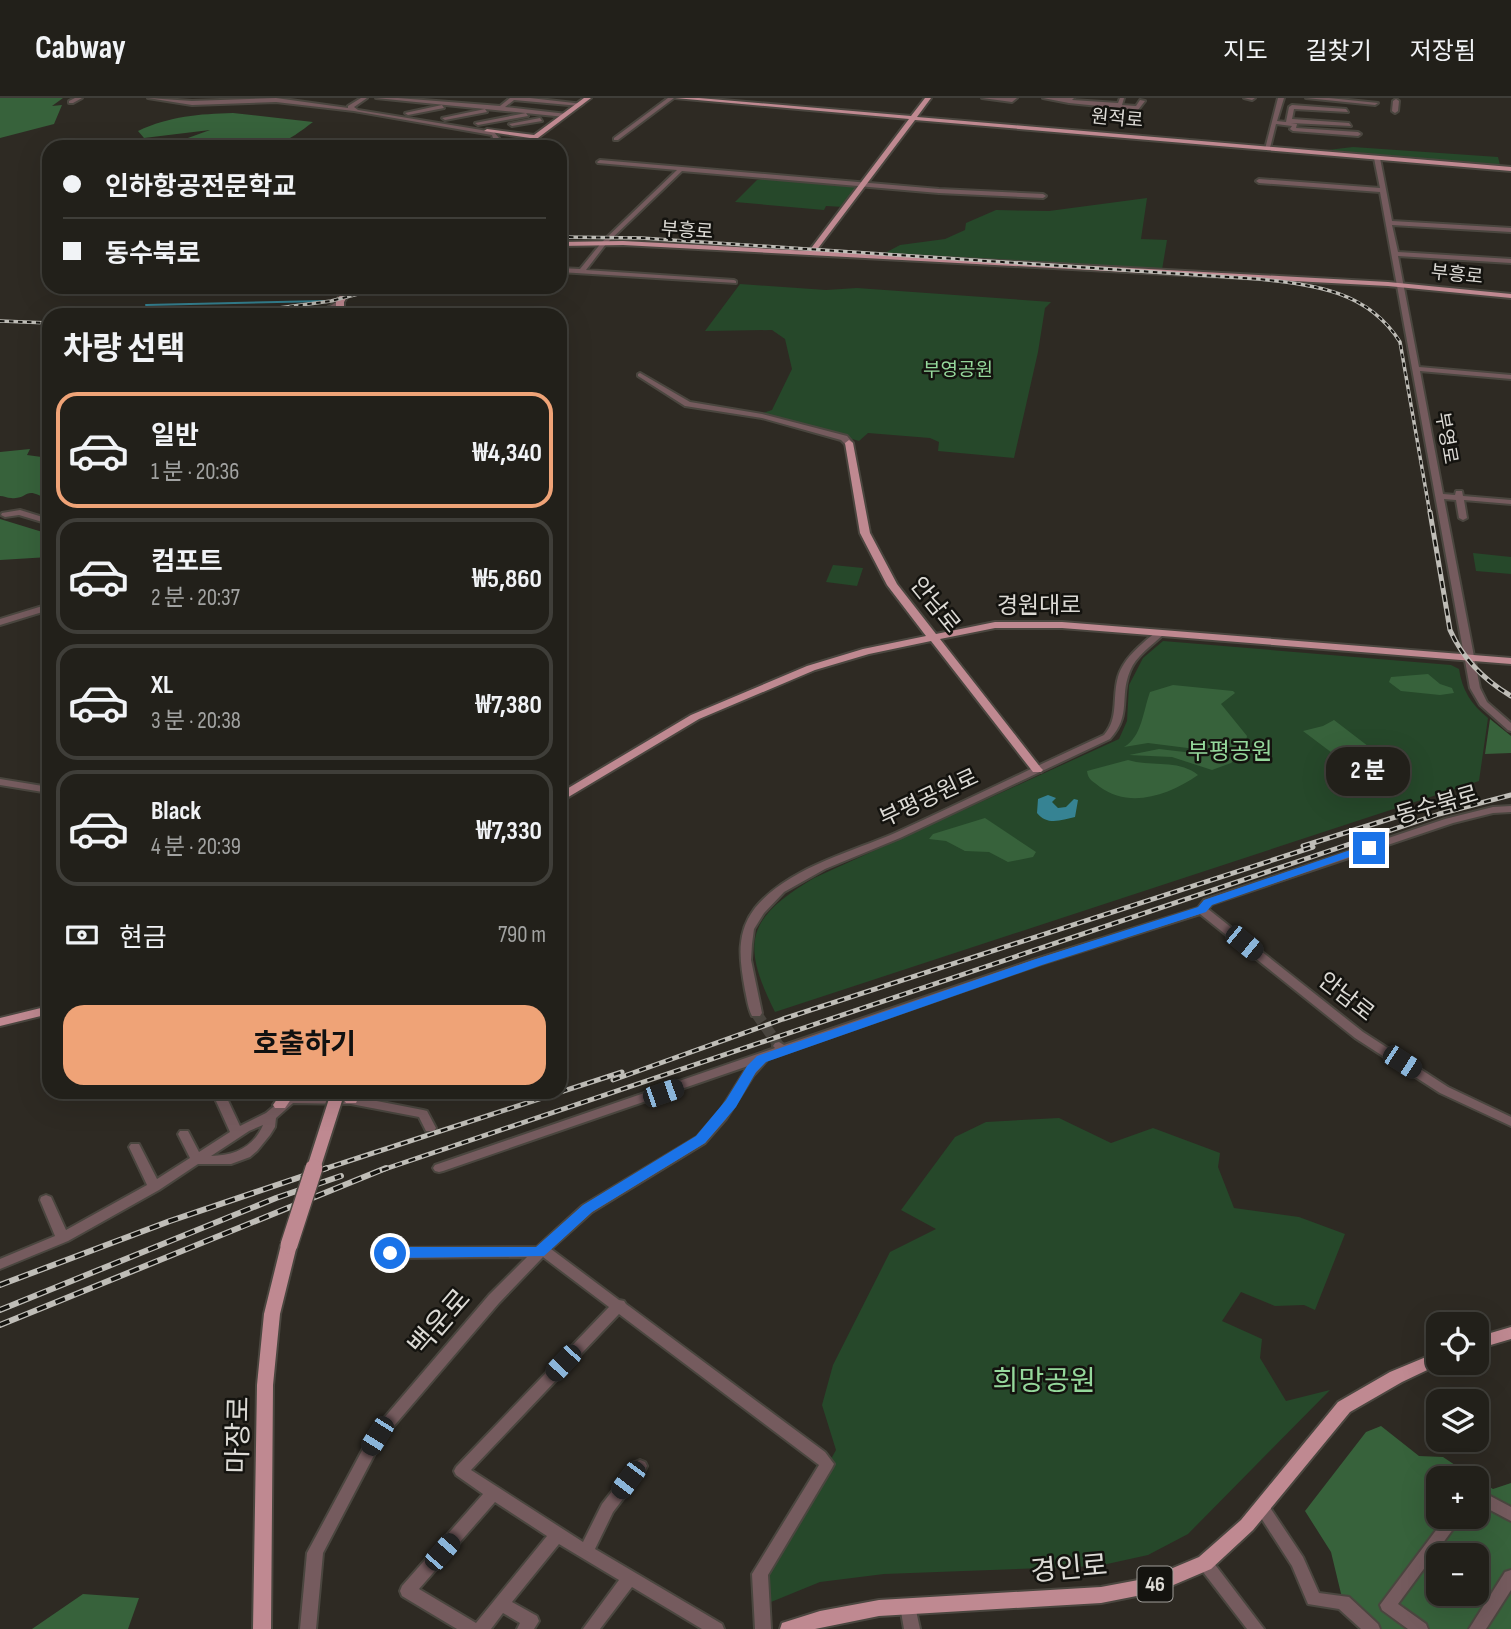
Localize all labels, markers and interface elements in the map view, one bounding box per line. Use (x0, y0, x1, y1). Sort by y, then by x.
text: Cabway (35, 28, 126, 68)
text: 지도 (1223, 37, 1268, 66)
text: 길찾기 (1306, 37, 1372, 66)
text: 저장됨 (1410, 37, 1476, 66)
street label: 원적로 (1090, 105, 1144, 133)
text: 인하항공전문학교 (105, 172, 296, 203)
street label: 부흥로 (660, 218, 714, 244)
text: 동수북로 (105, 239, 201, 270)
street label: 부흥로 (1430, 261, 1484, 289)
text: 차량 선택 (63, 330, 186, 369)
park label: 부영공원 (923, 359, 993, 382)
street label: 부영로 (1430, 410, 1462, 466)
icon: car (67, 419, 130, 482)
text: 일반 (151, 421, 199, 452)
text: ₩4,340 (473, 438, 542, 469)
text: 1 분 · 20:36 (151, 458, 239, 486)
icon: car (67, 545, 130, 608)
text: 컴포트 (151, 547, 223, 578)
text: ₩5,860 (472, 564, 542, 595)
street label: 안남로 (904, 572, 966, 638)
text: 2 분 · 20:37 (151, 584, 240, 612)
street label: 경원대로 (997, 592, 1081, 620)
text: XL (151, 670, 173, 701)
icon: car (67, 671, 130, 734)
text: ₩7,380 (476, 690, 542, 721)
text: 3 분 · 20:38 (151, 707, 241, 735)
park label: 부평공원 (1188, 738, 1272, 766)
callout: 2 분 (1327, 746, 1411, 796)
text: 2 분 (1351, 757, 1385, 785)
street label: 부평공원로 (875, 763, 983, 833)
street label: 동수북로 (1392, 780, 1482, 830)
text: Black (151, 796, 201, 827)
icon: car (67, 797, 130, 860)
text: ₩7,330 (476, 816, 542, 847)
route end (1353, 832, 1385, 864)
text: 4 분 · 20:39 (151, 833, 241, 861)
icon: cash (63, 916, 101, 954)
text: 790 m (498, 921, 546, 949)
car (1222, 922, 1267, 964)
text: 현금 (119, 923, 167, 954)
street label: 안남로 (1312, 966, 1380, 1028)
button: 호출하기 (63, 1005, 546, 1085)
car (1379, 1042, 1426, 1082)
car (640, 1076, 687, 1110)
route start (374, 1237, 406, 1269)
street label: 백운로 (402, 1283, 478, 1363)
map controls (1426, 1312, 1489, 1606)
button: locate (1426, 1312, 1489, 1375)
car (541, 1340, 586, 1386)
park label: 희망공원 (992, 1365, 1096, 1398)
button: layers (1426, 1389, 1489, 1452)
street label: 마장로 (222, 1396, 256, 1474)
car (357, 1413, 398, 1459)
car (607, 1457, 650, 1503)
button: + (1426, 1466, 1489, 1529)
car (421, 1529, 464, 1575)
button: − (1426, 1543, 1489, 1606)
street label: 경인로 (1029, 1549, 1109, 1589)
road number: 46 (1138, 1566, 1172, 1602)

